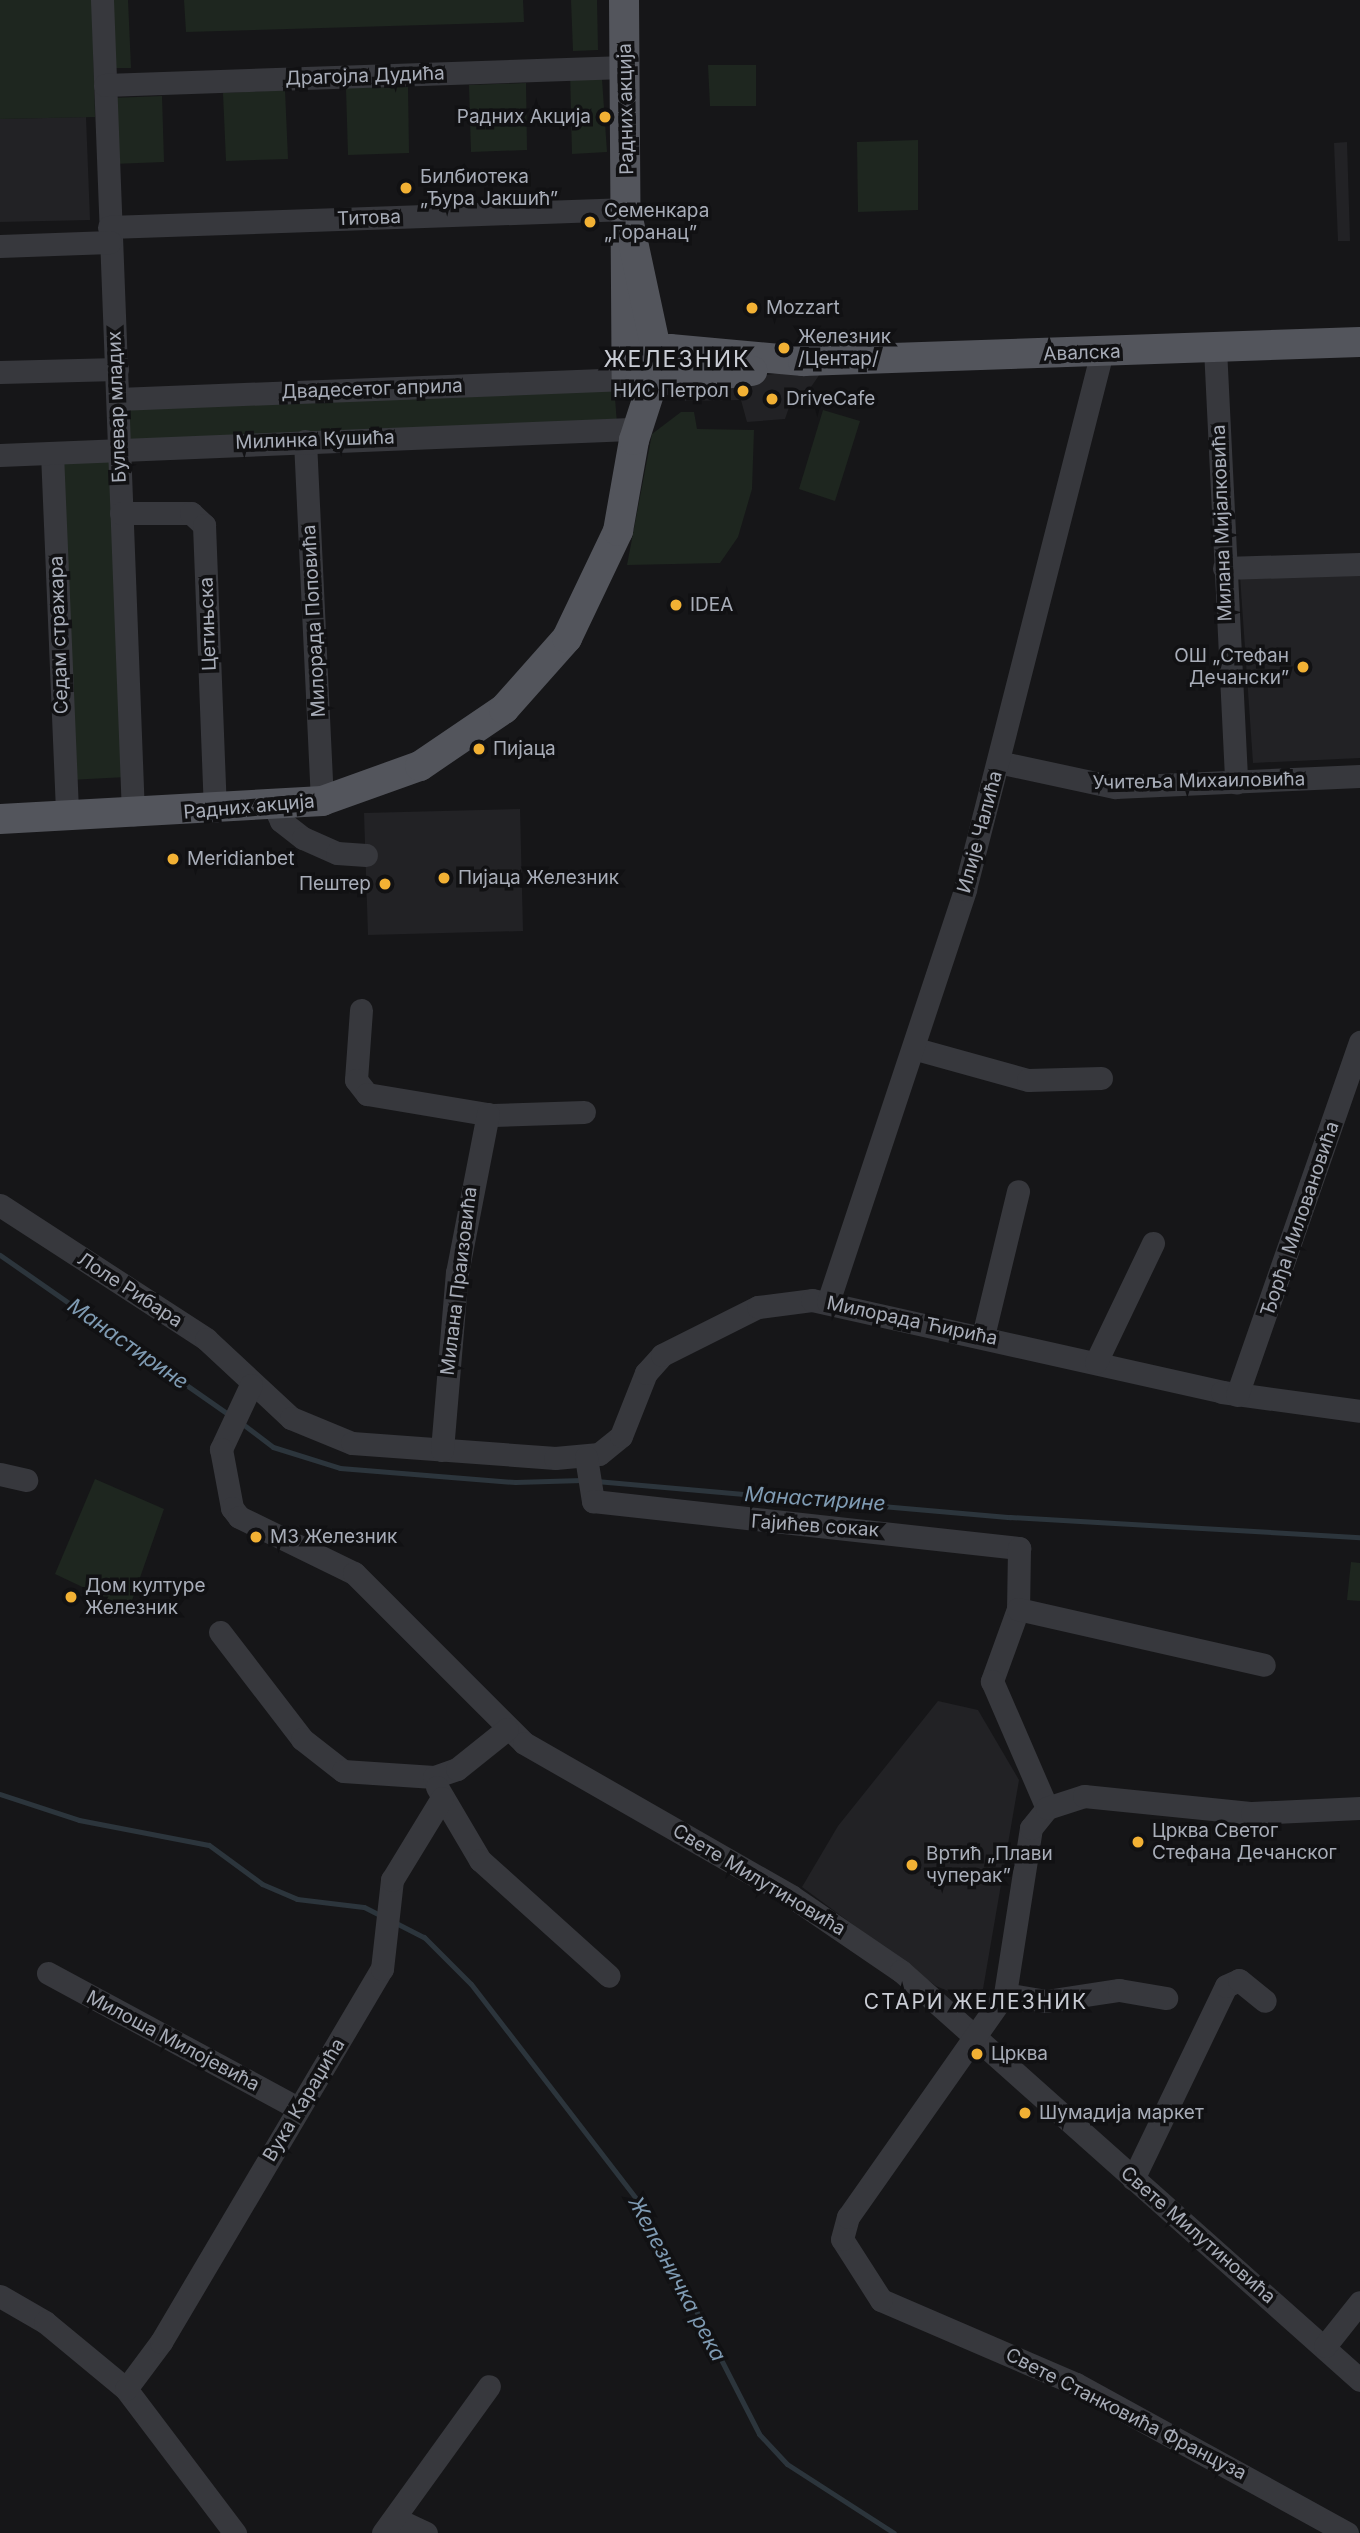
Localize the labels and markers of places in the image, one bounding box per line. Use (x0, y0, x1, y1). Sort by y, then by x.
place label: Радних Акција (457, 106, 591, 128)
marker: Радних Акција (597, 109, 613, 125)
place label: Билбиотека „Ђура Јакшић” (420, 166, 558, 210)
marker: Билбиотека „Ђура Јакшић” (398, 180, 414, 196)
place label: Семенкара „Горанац” (604, 200, 709, 244)
marker: Семенкара „Горанац” (582, 214, 598, 230)
place label: Mozzart (766, 297, 840, 319)
marker: Mozzart (744, 300, 760, 316)
place label: Железник /Центар/ (798, 326, 891, 370)
marker: Железник /Центар/ (776, 340, 792, 356)
place label: НИС Петрол (613, 380, 729, 402)
marker: НИС Петрол (735, 383, 751, 399)
place label: DriveCafe (786, 388, 875, 410)
marker: DriveCafe (764, 391, 780, 407)
place label: IDEA (690, 594, 733, 616)
marker: IDEA (668, 597, 684, 613)
place label: ОШ „Стефан Дечански” (1174, 645, 1289, 689)
marker: ОШ „Стефан Дечански” (1295, 659, 1311, 675)
place label: Пијаца (493, 738, 556, 760)
marker: Пијаца (471, 741, 487, 757)
place label: Meridianbet (187, 848, 294, 870)
marker: Meridianbet (165, 851, 181, 867)
place label: Пијаца Железник (458, 867, 619, 889)
marker: Пијаца Железник (436, 870, 452, 886)
place label: Пештер (299, 873, 371, 895)
marker: Пештер (377, 876, 393, 892)
place label: МЗ Железник (270, 1526, 397, 1548)
marker: МЗ Железник (248, 1529, 264, 1545)
place label: Дом културе Железник (85, 1575, 206, 1619)
marker: Дом културе Железник (63, 1589, 79, 1605)
place label: Црква Светог Стефана Дечанског (1152, 1820, 1337, 1864)
marker: Црква Светог Стефана Дечанског (1130, 1834, 1146, 1850)
place label: Вртић „Плави чуперак” (926, 1843, 1053, 1887)
marker: Вртић „Плави чуперак” (904, 1857, 920, 1873)
place label: Црква (991, 2043, 1048, 2065)
marker: Црква (969, 2046, 985, 2062)
place label: Шумадија маркет (1039, 2102, 1204, 2124)
marker: Шумадија маркет (1017, 2105, 1033, 2121)

